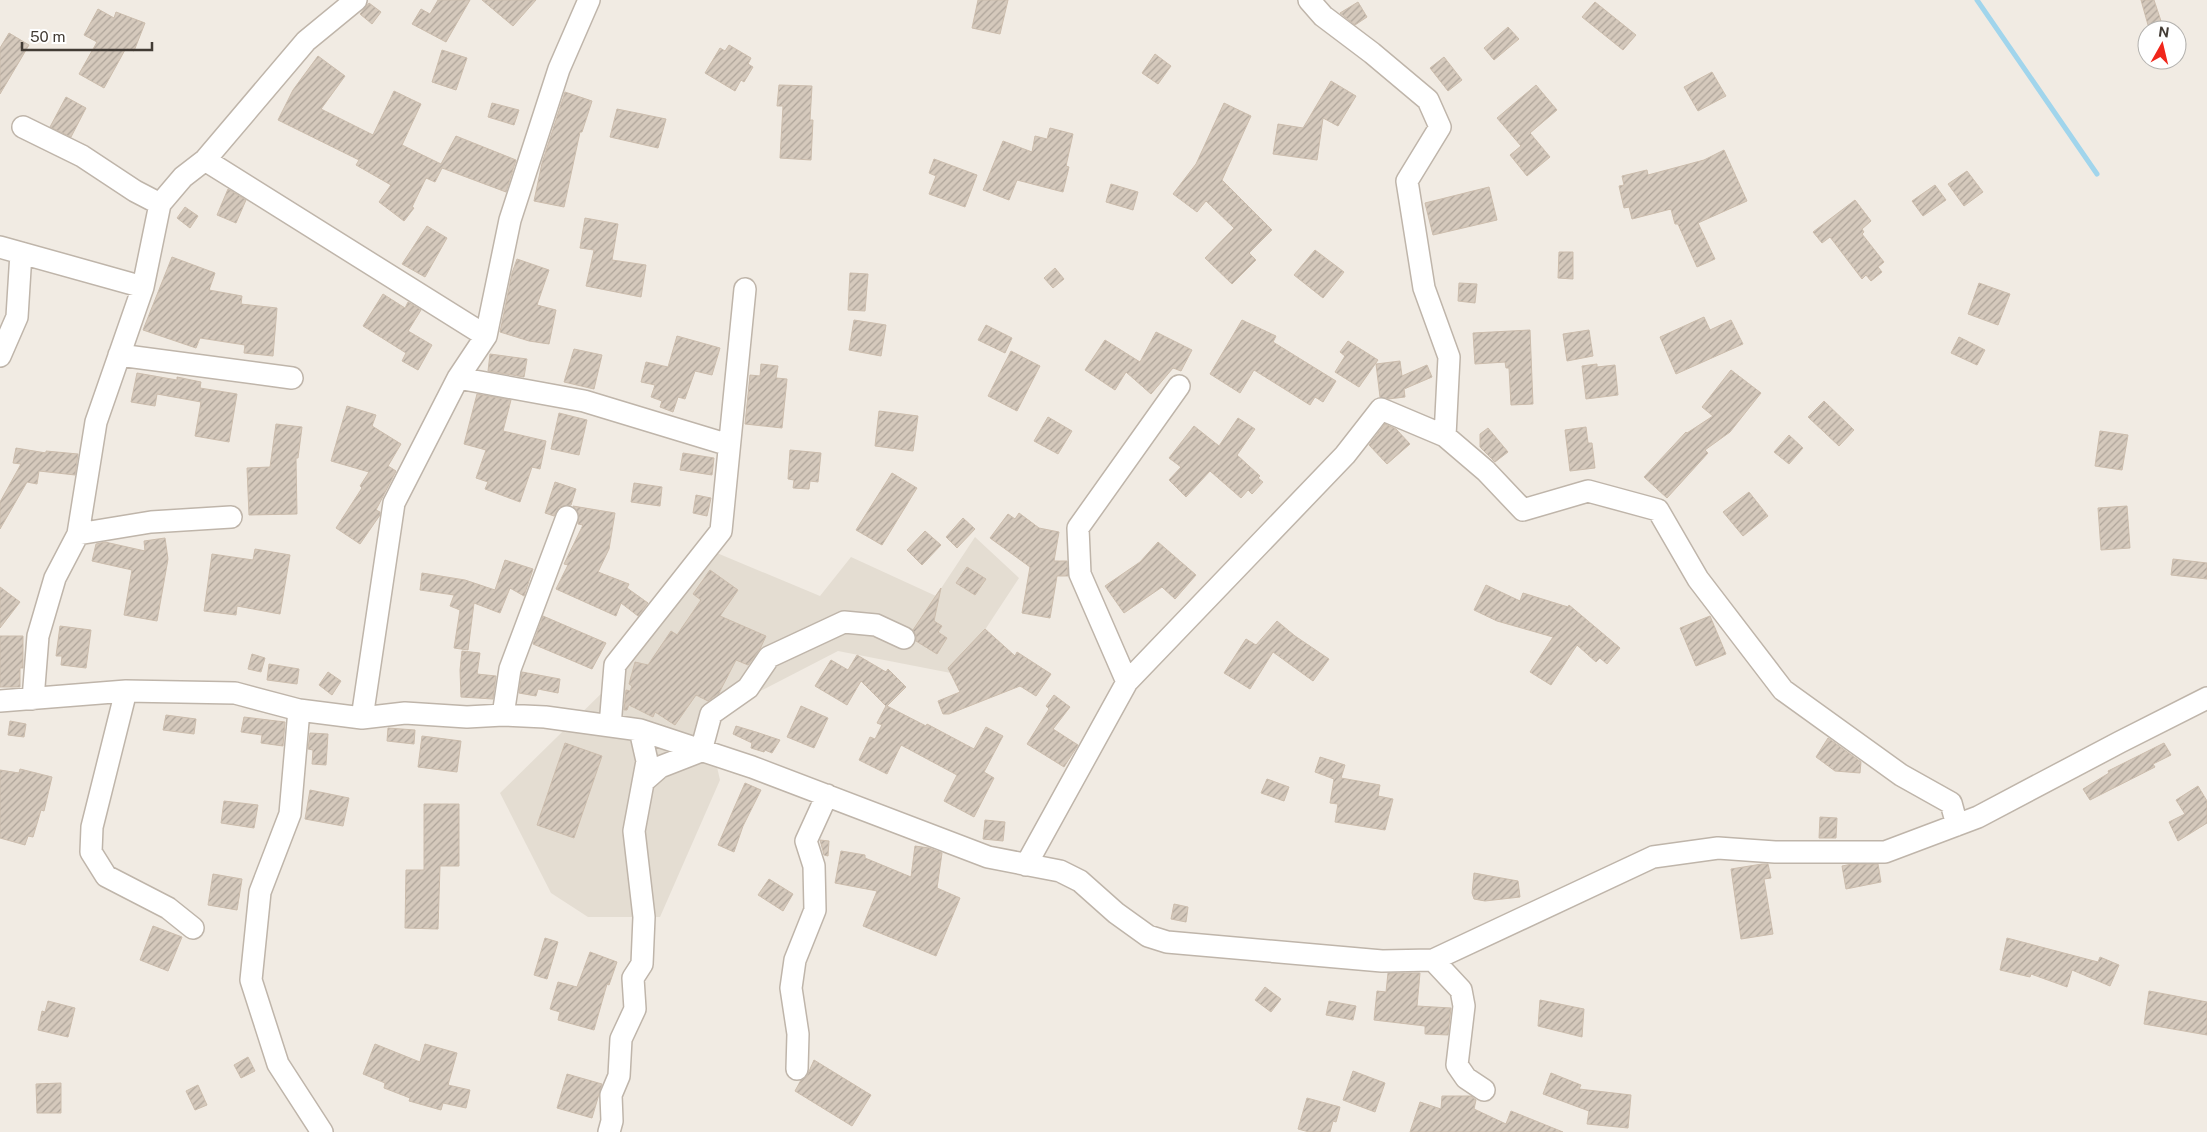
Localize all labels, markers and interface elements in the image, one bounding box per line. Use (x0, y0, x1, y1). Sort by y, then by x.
scale bar (22, 20, 152, 52)
north arrow (2137, 20, 2187, 70)
text: N (2157, 23, 2170, 41)
text: 50 m (30, 28, 65, 45)

